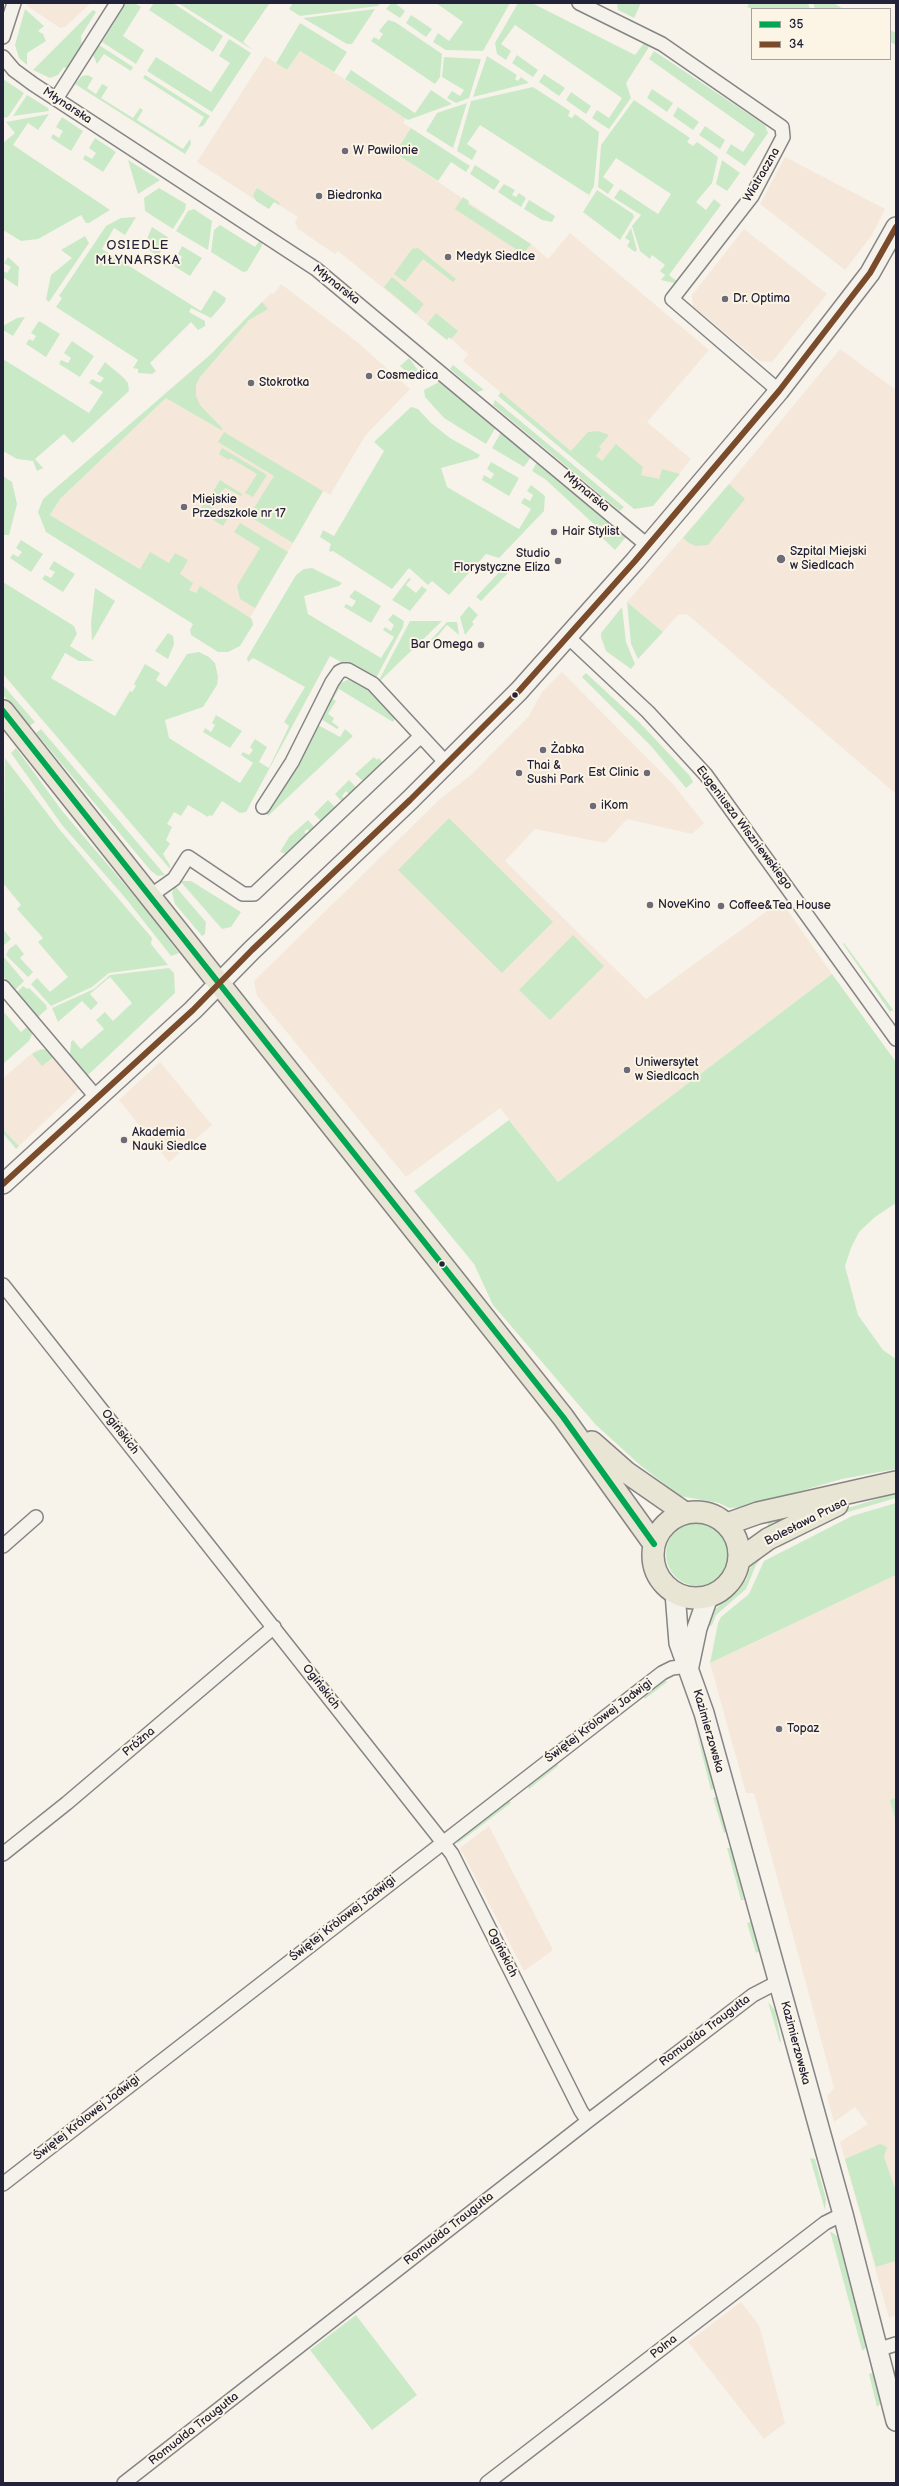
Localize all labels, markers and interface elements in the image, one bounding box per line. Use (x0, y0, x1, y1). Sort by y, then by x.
legend (751, 8, 891, 60)
text: 35 (789, 17, 803, 32)
text: 34 (789, 37, 804, 52)
street label: Młynarska (40, 85, 94, 127)
place label: W Pawilonie (353, 144, 418, 158)
street label: Wiatraczna (741, 145, 783, 205)
marker: W Pawilonie (340, 146, 350, 156)
place label: Biedronka (327, 189, 382, 203)
marker: Biedronka (314, 191, 324, 201)
district label: OSIEDLE MŁYNARSKA (95, 238, 181, 269)
place label: Medyk Siedlce (456, 250, 535, 264)
marker: Medyk Siedlce (443, 252, 453, 262)
street label: Młynarska (310, 262, 362, 308)
place label: Dr. Optima (733, 292, 790, 306)
marker: Dr. Optima (720, 294, 730, 304)
place label: Cosmedica (377, 369, 438, 383)
marker: Cosmedica (364, 371, 374, 381)
place label: Stokrotka (259, 376, 309, 390)
marker: Stokrotka (246, 378, 256, 388)
street label: Młynarska (560, 469, 612, 515)
place label: Miejskie Przedszkole nr 17 (192, 493, 286, 521)
marker: Miejskie Przedszkole nr 17 (179, 502, 189, 512)
place label: Hair Stylist (562, 525, 619, 539)
marker: Hair Stylist (549, 527, 559, 537)
place label: Szpital Miejski w Siedlcach (790, 545, 867, 573)
place label: Studio Florystyczne Eliza (453, 547, 550, 575)
marker: Szpital Miejski w Siedlcach (775, 553, 787, 565)
marker: Studio Florystyczne Eliza (553, 556, 563, 566)
place label: Bar Omega (410, 638, 473, 652)
marker: Bar Omega (476, 640, 486, 650)
unlabelled marker (510, 690, 520, 700)
place label: Żabka (551, 743, 584, 757)
marker: Żabka (538, 745, 548, 755)
place label: Thai & Sushi Park (527, 759, 584, 787)
street label: Eugeniusza Wiszniewskiego (693, 763, 795, 893)
place label: Est Clinic (588, 766, 639, 780)
marker: Thai & Sushi Park (514, 768, 524, 778)
marker: Est Clinic (642, 768, 652, 778)
place label: iKom (601, 799, 628, 813)
marker: iKom (588, 801, 598, 811)
place label: NoveKino (658, 898, 711, 912)
place label: Coffee&Tea House (729, 899, 831, 913)
marker: NoveKino (645, 900, 655, 910)
marker: Coffee&Tea House (716, 901, 726, 911)
place label: Uniwersytet w Siedlcach (635, 1056, 699, 1084)
marker: Uniwersytet w Siedlcach (622, 1065, 632, 1075)
place label: Akademia Nauki Siedlce (132, 1126, 207, 1154)
marker: Akademia Nauki Siedlce (119, 1135, 129, 1145)
unlabelled marker (437, 1259, 447, 1269)
street label: Ogińskich (98, 1407, 142, 1457)
street label: Bolesława Prusa (762, 1495, 850, 1549)
street label: Ogińskich (299, 1662, 343, 1712)
street label: Świętej Królowej Jadwigi (542, 1676, 656, 1766)
street label: Kazimierzowska (689, 1688, 727, 1774)
place label: Topaz (787, 1722, 819, 1736)
street label: Próżna (120, 1724, 158, 1760)
marker: Topaz (774, 1724, 784, 1734)
street label: Świętej Królowej Jadwigi (287, 1873, 399, 1965)
street label: Ogińskich (484, 1926, 520, 1980)
street label: Romualda Traugutta (657, 1992, 753, 2070)
street label: Kazimierzowska (777, 2000, 813, 2086)
street label: Świętej Królowej Jadwigi (31, 2072, 143, 2164)
street label: Romualda Traugutta (401, 2190, 497, 2268)
street label: Polna (648, 2332, 680, 2362)
street label: Romualda Traugutta (146, 2390, 242, 2468)

